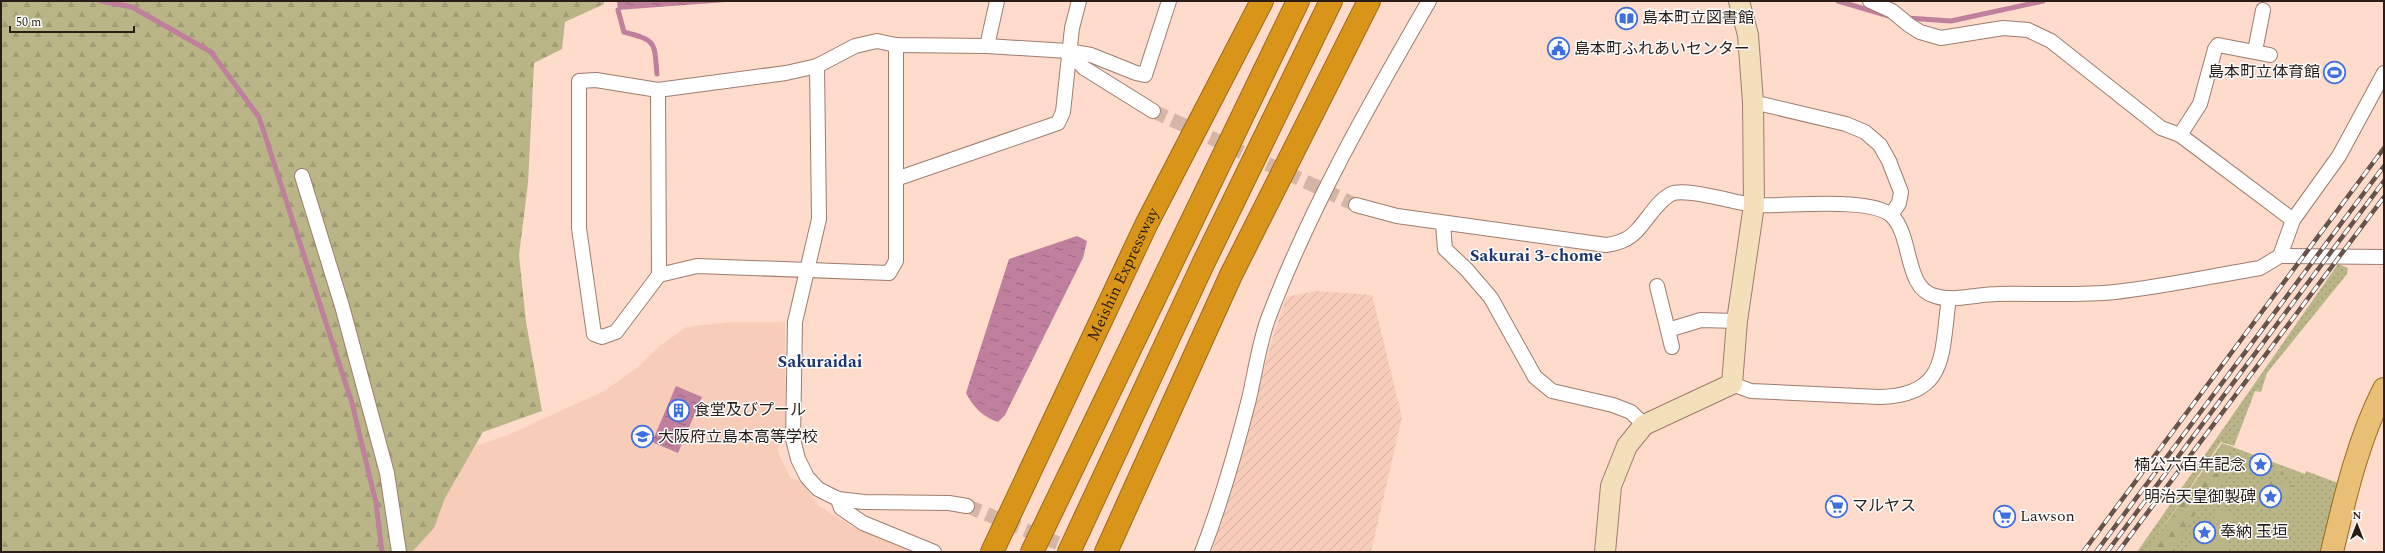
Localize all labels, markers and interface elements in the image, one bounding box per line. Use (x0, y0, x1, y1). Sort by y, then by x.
library icon: 島本町立図書館 (1613, 5, 1639, 31)
place label: 島本町立図書館 (1642, 6, 1754, 30)
scale bar (10, 8, 134, 34)
text: 50 m (16, 13, 41, 32)
public building icon: 島本町ふれあいセンター (1546, 36, 1572, 62)
place label: 島本町ふれあいセンター (1574, 37, 1750, 61)
sports icon: 島本町立体育館 (2322, 59, 2348, 85)
place label: 島本町立体育館 (2208, 60, 2320, 84)
street label: Meishin Expressway (1081, 202, 1166, 345)
district label: Sakurai 3-chome (1470, 243, 1602, 269)
district label: Sakuraidai (778, 349, 863, 375)
building icon: 食堂及びプール (666, 397, 692, 423)
place label: 食堂及びプール (694, 398, 806, 422)
school or university icon: 大阪府立島本高等学校 (630, 424, 656, 450)
place label: 大阪府立島本高等学校 (658, 425, 818, 449)
place icon: 楠公六百年記念 (2248, 452, 2274, 478)
place label: 楠公六百年記念 (2134, 453, 2246, 477)
place icon: 明治天皇御製碑 (2258, 484, 2284, 510)
place label: 明治天皇御製碑 (2144, 485, 2256, 509)
supermarket icon: マルヤス (1823, 493, 1849, 519)
place label: マルヤス (1852, 494, 1916, 518)
supermarket icon: Lawson (1992, 503, 2018, 529)
place label: Lawson (2020, 504, 2075, 528)
north arrow (2337, 505, 2377, 545)
text: N (2353, 507, 2362, 524)
place icon: 奉納 玉垣 (2191, 519, 2217, 545)
place label: 奉納 玉垣 (2220, 520, 2288, 544)

